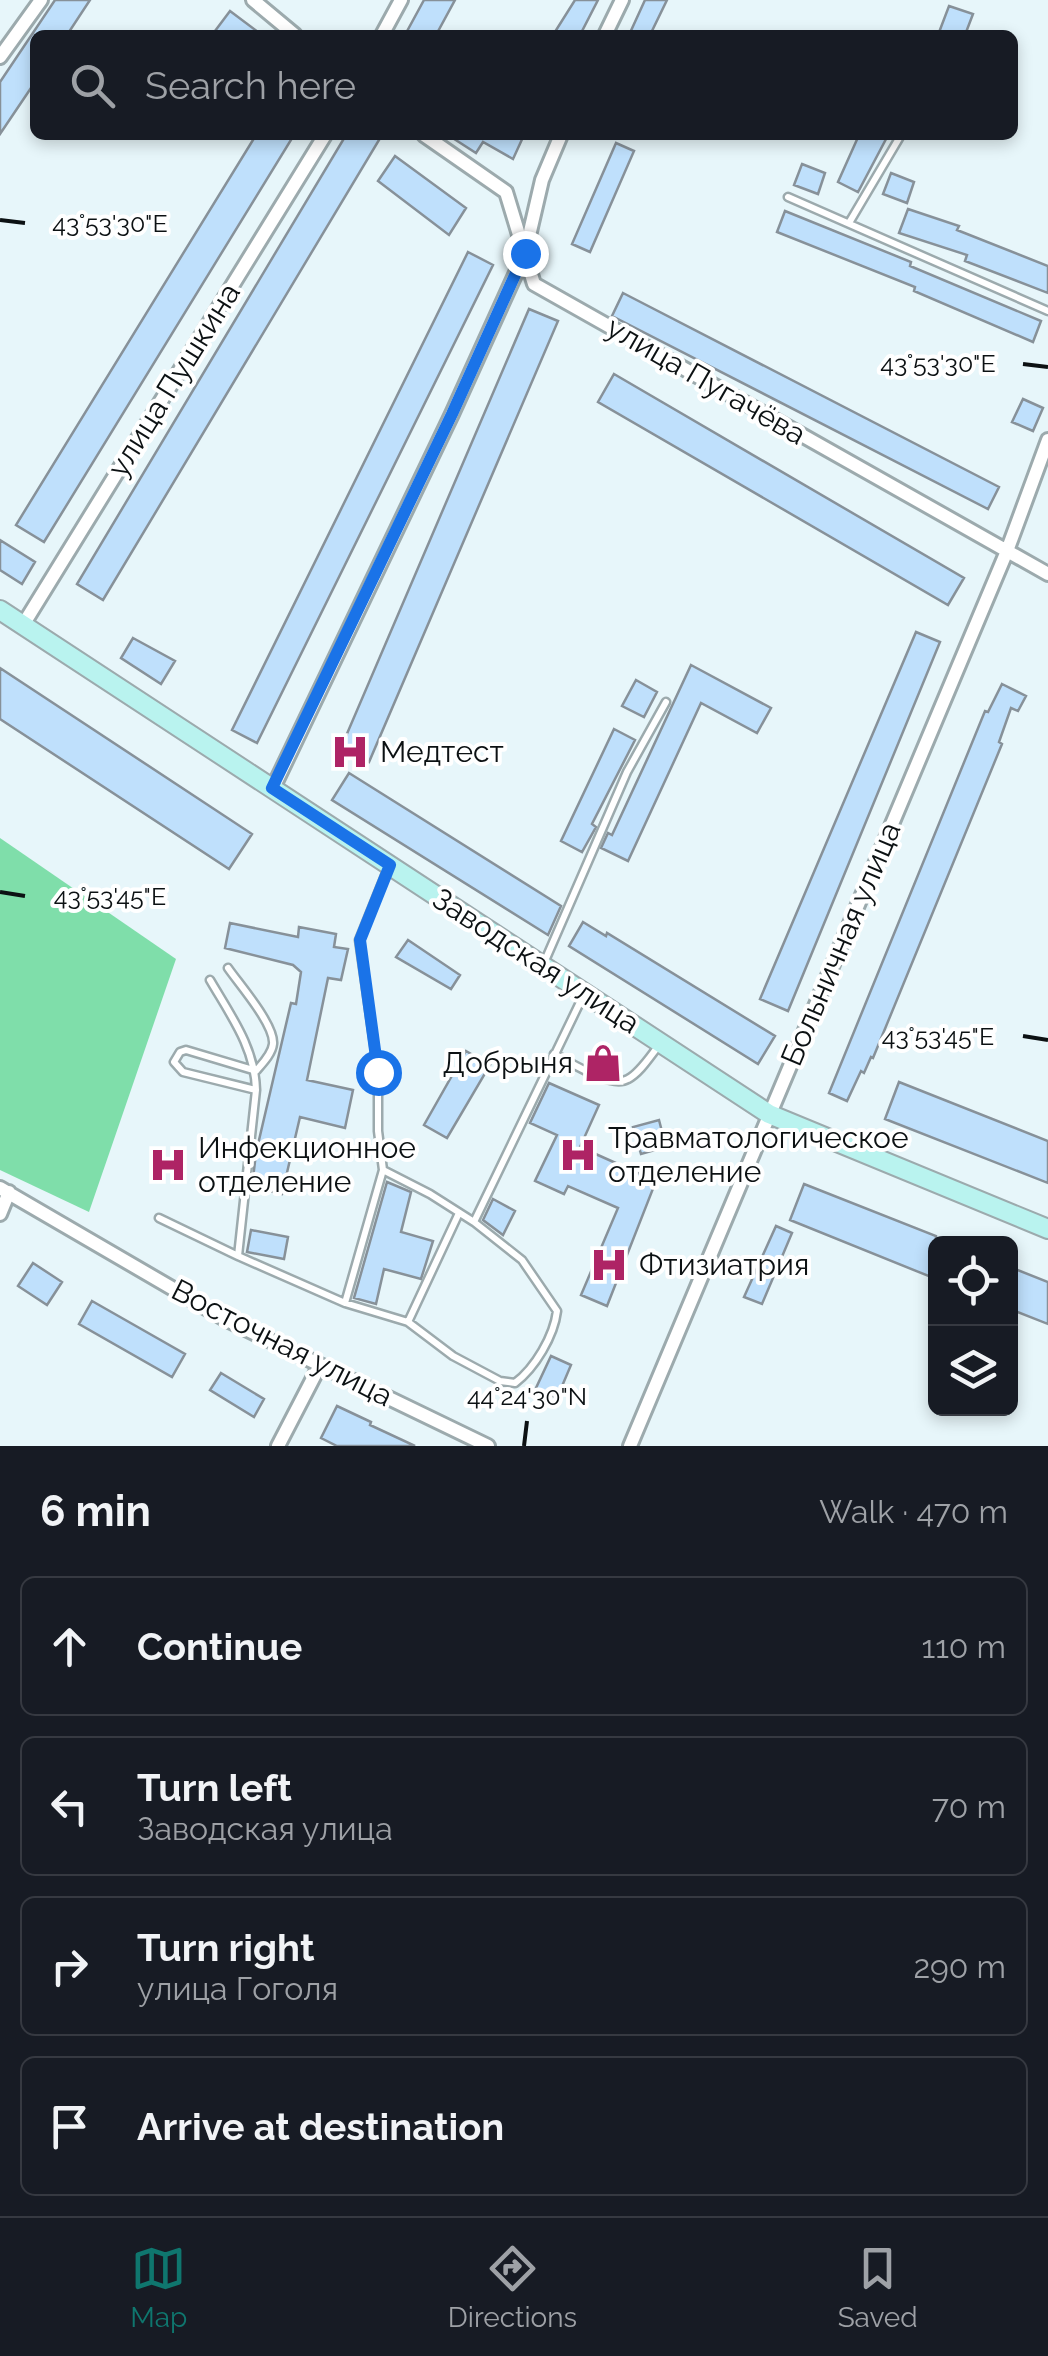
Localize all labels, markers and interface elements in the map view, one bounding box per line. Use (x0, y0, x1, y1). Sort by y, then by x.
search box (30, 30, 1018, 140)
icon: search (65, 58, 120, 113)
text: Search here (145, 63, 356, 108)
text: 43°53'30"E (52, 208, 168, 238)
route end (503, 231, 549, 277)
street label: улица Пушкина (100, 277, 247, 483)
street label: улица Пугачёва (600, 309, 812, 452)
text: 43°53'30"E (880, 348, 996, 378)
hospital icon: Медтест (329, 731, 371, 773)
place label: Медтест (380, 734, 504, 769)
street label: Больничная улица (773, 817, 908, 1071)
text: 43°53'45"E (54, 881, 166, 911)
street label: Заводская улица (426, 881, 646, 1041)
text: 43°53'45"E (882, 1021, 994, 1051)
shop icon: Добрыня (582, 1042, 624, 1084)
place label: Добрыня (443, 1045, 573, 1080)
route start (356, 1050, 402, 1096)
place label: Травматологическое отделение (608, 1120, 909, 1189)
place label: Инфекционное отделение (198, 1130, 416, 1199)
hospital icon: Травматологическое отделение (557, 1134, 599, 1176)
hospital icon: Инфекционное отделение (147, 1144, 189, 1186)
map controls (928, 1236, 1018, 1416)
button: locate (928, 1236, 1018, 1326)
hospital icon: Фтизиатрия (588, 1244, 630, 1286)
place label: Фтизиатрия (639, 1247, 809, 1282)
street label: Восточная улица (166, 1272, 398, 1413)
button: layers (928, 1326, 1018, 1416)
text: 44°24'30"N (467, 1381, 587, 1411)
text: 6 min (40, 1487, 151, 1536)
text: Walk · 470 m (819, 1493, 1008, 1530)
icon: ahead (42, 1619, 97, 1674)
text: Continue (137, 1624, 302, 1669)
text: 110 m (921, 1628, 1006, 1665)
text: Turn left (137, 1765, 292, 1810)
icon: left (42, 1779, 97, 1834)
text: 70 m (932, 1788, 1006, 1825)
text: Заводская улица (137, 1810, 393, 1847)
text: Turn right (137, 1925, 314, 1970)
icon: right (42, 1939, 97, 1994)
text: 290 m (913, 1948, 1006, 1985)
text: улица Гоголя (137, 1970, 338, 2007)
icon: arrive (42, 2099, 97, 2154)
text: Arrive at destination (137, 2104, 504, 2149)
tab: Map (130, 2241, 187, 2334)
tab: Directions (448, 2241, 577, 2334)
tab: Saved (838, 2241, 918, 2334)

